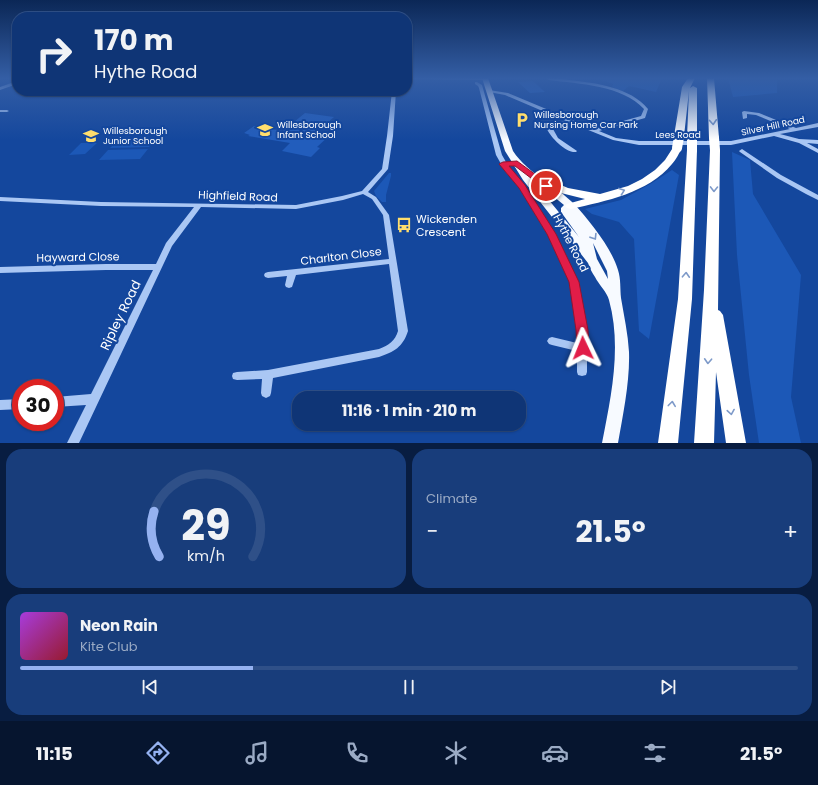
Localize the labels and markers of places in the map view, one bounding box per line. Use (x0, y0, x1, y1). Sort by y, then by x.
place label: Willesborough Nursing Home Car Park (534, 109, 638, 131)
parking icon: Willesborough Nursing Home Car Park (513, 111, 531, 129)
place label: Willesborough Infant School (277, 119, 342, 141)
school or university icon: Willesborough Infant School (256, 121, 274, 139)
place label: Willesborough Junior School (103, 125, 168, 147)
school or university icon: Willesborough Junior School (82, 127, 100, 145)
pin (529, 169, 563, 203)
place label: Wickenden Crescent (416, 211, 477, 240)
bus stop icon: Wickenden Crescent (395, 216, 413, 234)

